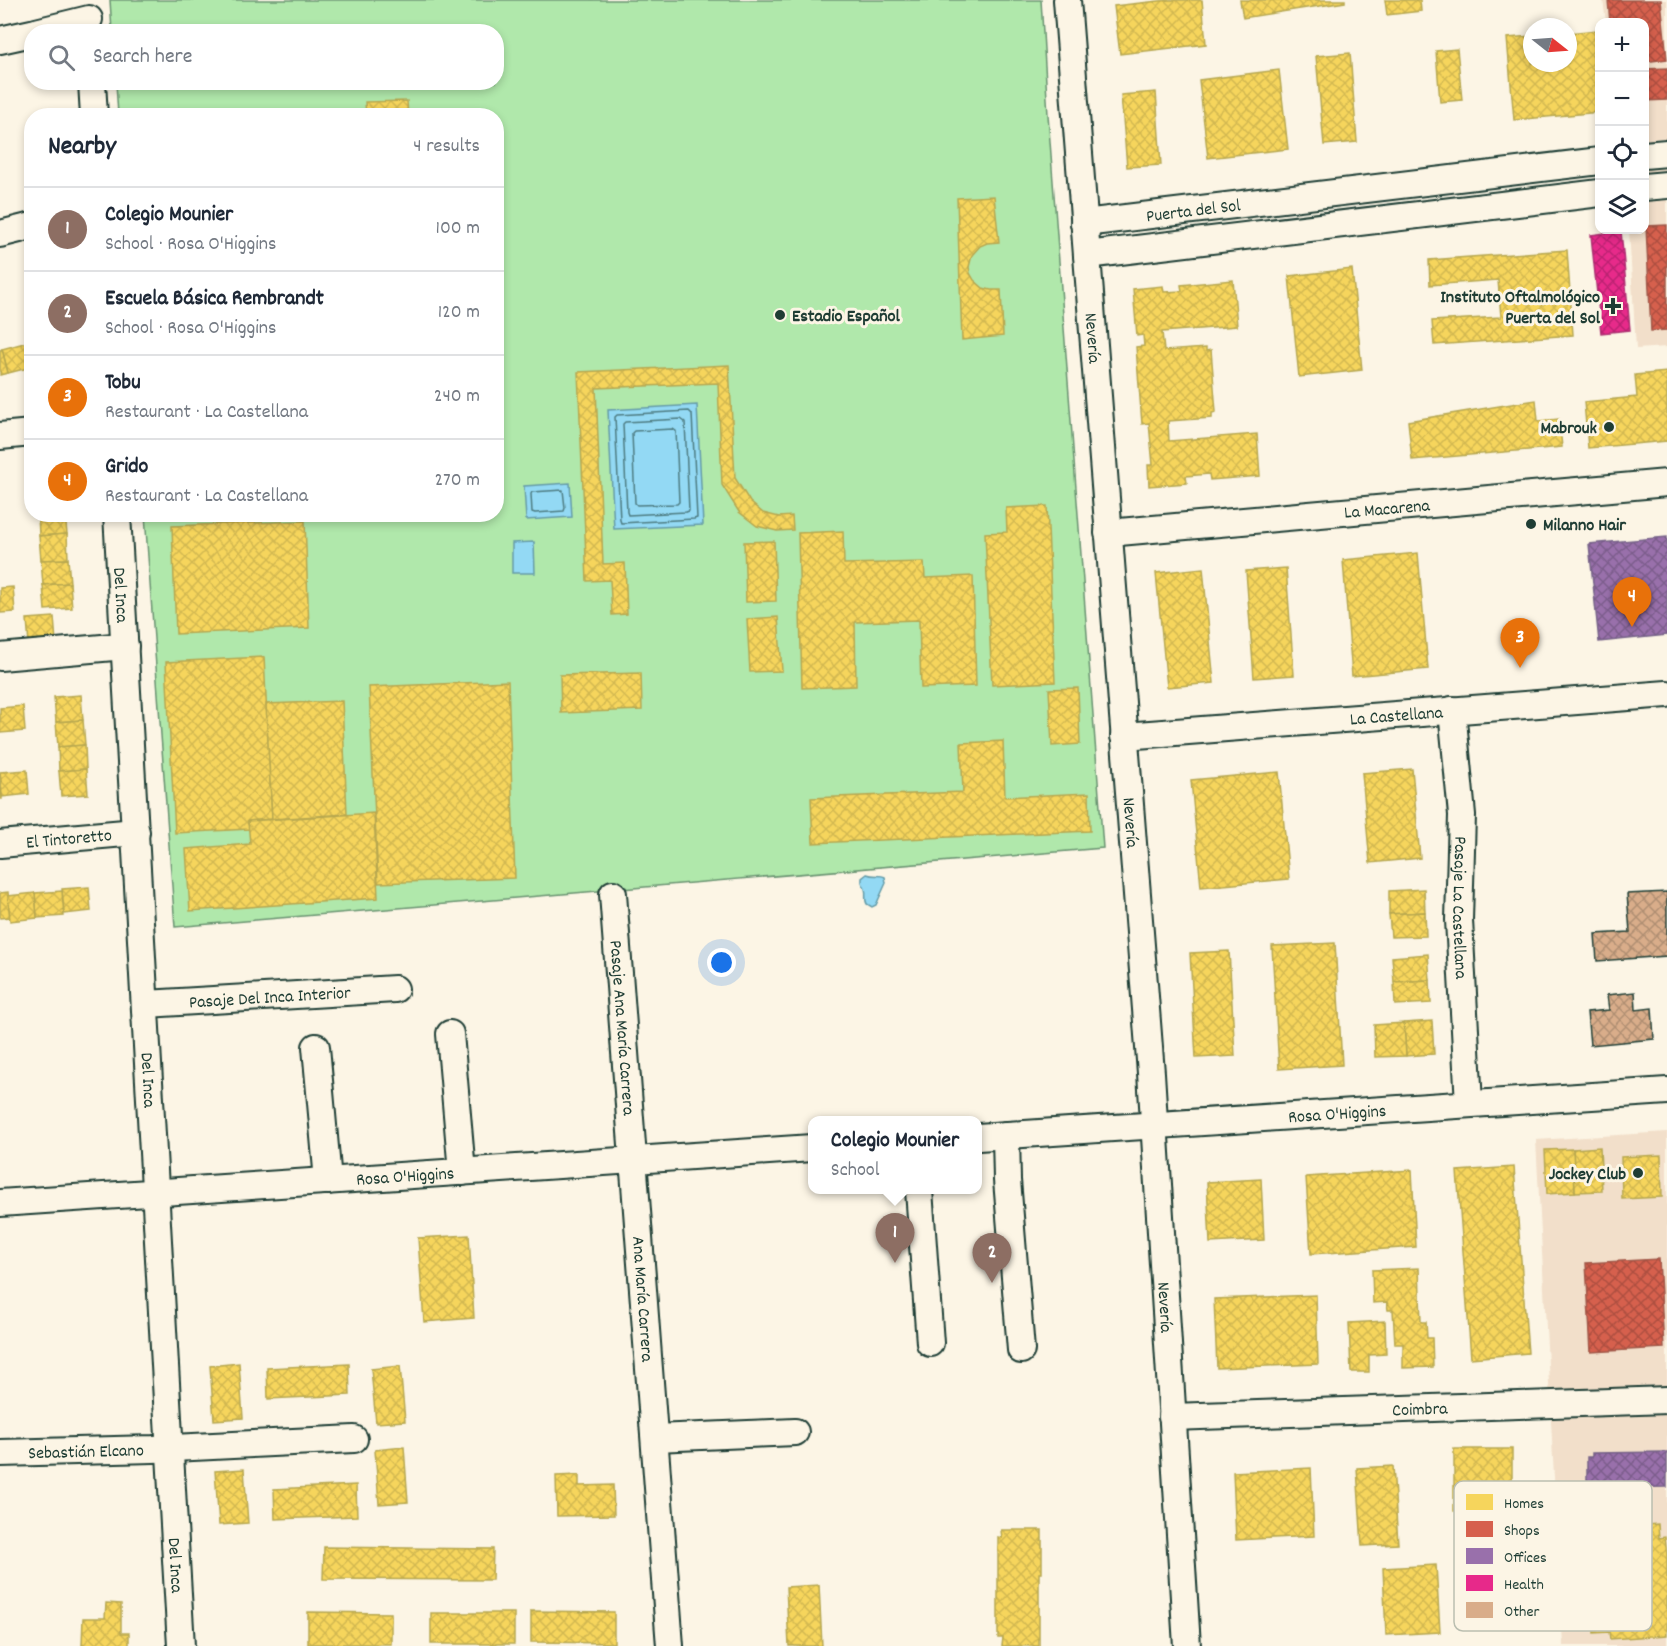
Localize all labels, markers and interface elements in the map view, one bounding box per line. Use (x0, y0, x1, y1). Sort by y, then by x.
north arrow (1523, 18, 1577, 72)
map controls (1595, 18, 1649, 234)
button: + (1595, 18, 1649, 72)
search box (24, 24, 504, 90)
icon: search (45, 41, 78, 74)
text: Search here (93, 42, 192, 73)
button: − (1595, 72, 1649, 126)
button: locate (1595, 126, 1649, 180)
text: Nearby (48, 129, 116, 166)
text: 4 results (413, 133, 480, 161)
button: layers (1595, 180, 1649, 234)
street label: Puerta del Sol (1145, 194, 1243, 230)
text: Colegio Mounier (105, 200, 233, 231)
text: 1 (65, 215, 70, 243)
text: 100 m (436, 215, 480, 243)
text: School · Rosa O'Higgins (105, 231, 277, 259)
text: Escuela Básica Rembrandt (105, 284, 324, 315)
place label: Instituto Oftalmológico Puerta del Sol (1440, 286, 1601, 332)
marker: Instituto Oftalmológico Puerta del Sol (1604, 297, 1622, 315)
text: 2 (63, 299, 72, 327)
text: 120 m (438, 299, 480, 327)
place label: Estadio Español (792, 305, 901, 330)
marker: Estadio Español (773, 308, 787, 322)
street label: Nevería (1077, 312, 1105, 365)
text: School · Rosa O'Higgins (105, 315, 277, 343)
text: Tobu (105, 368, 141, 399)
text: 3 (63, 383, 72, 411)
text: 240 m (434, 383, 480, 411)
text: Restaurant · La Castellana (105, 399, 308, 427)
place label: Mabrouk (1540, 417, 1598, 442)
marker: Mabrouk (1602, 420, 1616, 434)
text: Grido (105, 452, 148, 483)
text: 4 (63, 467, 72, 495)
text: 270 m (434, 467, 480, 495)
text: Restaurant · La Castellana (105, 483, 308, 511)
street label: La Macarena (1343, 494, 1432, 527)
place label: Milanno Hair (1543, 514, 1626, 539)
marker: Milanno Hair (1524, 517, 1538, 531)
street label: Del Inca (105, 567, 133, 624)
pin: 4 (1612, 578, 1652, 627)
pin: 3 (1500, 618, 1540, 668)
street label: La Castellana (1349, 701, 1444, 733)
street label: Nevería (1114, 796, 1143, 849)
street label: El Tintoretto (25, 824, 113, 857)
street label: Pasaje La Castellana (1444, 836, 1472, 980)
street label: Pasaje Ana María Carrera (602, 939, 640, 1117)
your location (707, 948, 736, 977)
street label: Pasaje Del Inca Interior (188, 982, 352, 1016)
street label: Del Inca (132, 1052, 161, 1109)
street label: Rosa O'Higgins (1287, 1100, 1387, 1131)
popup (808, 1116, 982, 1194)
text: Colegio Mounier (831, 1126, 959, 1157)
text: School (831, 1157, 879, 1185)
street label: Rosa O'Higgins (355, 1162, 455, 1194)
place label: Jockey Club (1549, 1163, 1626, 1188)
marker: Jockey Club (1631, 1166, 1645, 1180)
pin: 1 (876, 1214, 914, 1263)
pin: 2 (972, 1234, 1012, 1283)
street label: Ana María Carrera (624, 1235, 658, 1363)
street label: Nevería (1149, 1281, 1177, 1334)
street label: Coimbra (1392, 1398, 1449, 1424)
street label: Sebastián Elcano (28, 1439, 144, 1467)
legend (1454, 1481, 1652, 1631)
text: Homes (1504, 1493, 1544, 1516)
text: Shops (1504, 1520, 1540, 1543)
street label: Del Inca (160, 1537, 188, 1594)
text: Offices (1504, 1547, 1547, 1570)
text: Health (1504, 1574, 1544, 1597)
text: Other (1504, 1601, 1539, 1624)

